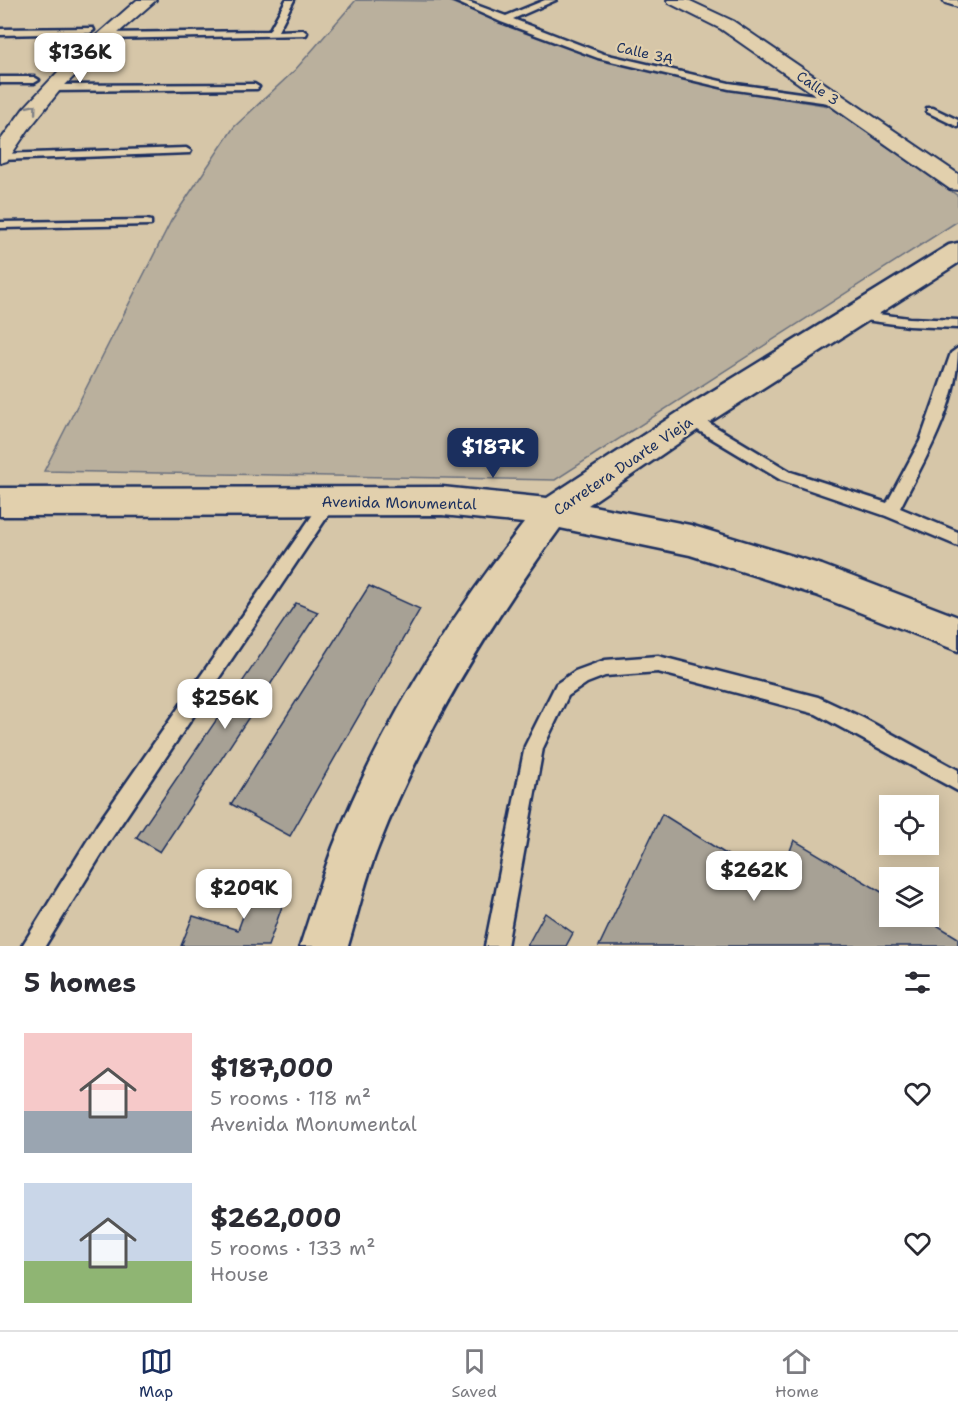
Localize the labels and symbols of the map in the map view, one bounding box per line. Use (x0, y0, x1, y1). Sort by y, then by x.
pin: $136K (38, 33, 122, 84)
street label: Calle 3A (615, 38, 675, 68)
street label: Calle 3 (793, 67, 843, 109)
one-way arrow (25, 104, 36, 115)
street label: Carretera Duarte Vieja (550, 412, 697, 520)
pin: $187K (451, 428, 535, 479)
street label: Avenida Monumental (321, 492, 477, 514)
pin: $256K (183, 679, 267, 730)
pin: $262K (712, 851, 796, 902)
pin: $209K (202, 869, 286, 920)

